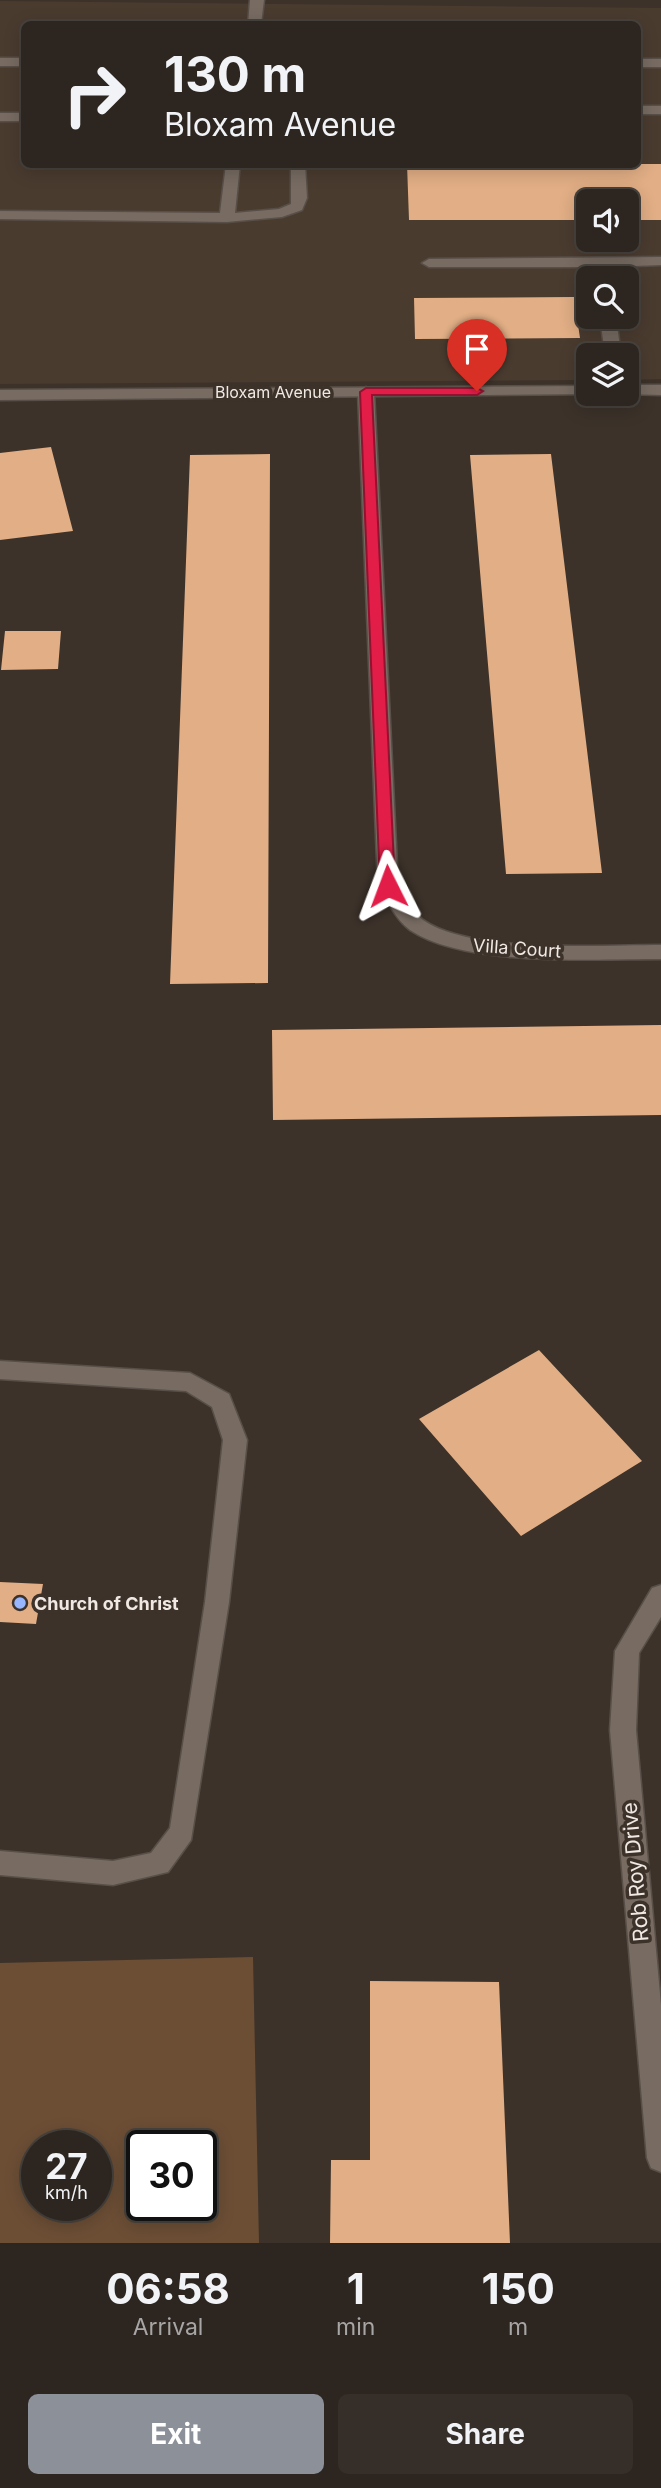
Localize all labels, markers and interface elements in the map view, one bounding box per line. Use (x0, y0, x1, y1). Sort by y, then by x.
text: 130 m (164, 45, 306, 104)
icon: right (49, 49, 140, 140)
text: Bloxam Avenue (164, 105, 396, 144)
map controls (576, 189, 639, 406)
button: sound (576, 189, 639, 252)
button: search (576, 266, 639, 329)
pin (447, 319, 507, 391)
icon: arrive (458, 330, 496, 368)
button: layers (576, 343, 639, 406)
street label: Bloxam Avenue (215, 382, 331, 402)
position arrow (351, 849, 425, 923)
street label: Villa Court (472, 934, 562, 962)
place label: Church of Christ (34, 1593, 179, 1614)
marker: Church of Christ (12, 1595, 28, 1611)
street label: Rob Roy Drive (616, 1801, 654, 1943)
speed limit sign: 30 (126, 2130, 217, 2221)
text: 27 (45, 2145, 88, 2187)
text: km/h (45, 2182, 88, 2203)
text: 06:58 (106, 2263, 230, 2314)
text: 1 (347, 2263, 365, 2314)
text: 150 (482, 2263, 555, 2314)
text: Arrival (133, 2313, 203, 2341)
text: min (336, 2313, 375, 2341)
text: m (508, 2313, 528, 2341)
button: Exit (28, 2394, 324, 2474)
button: Share (338, 2394, 633, 2474)

